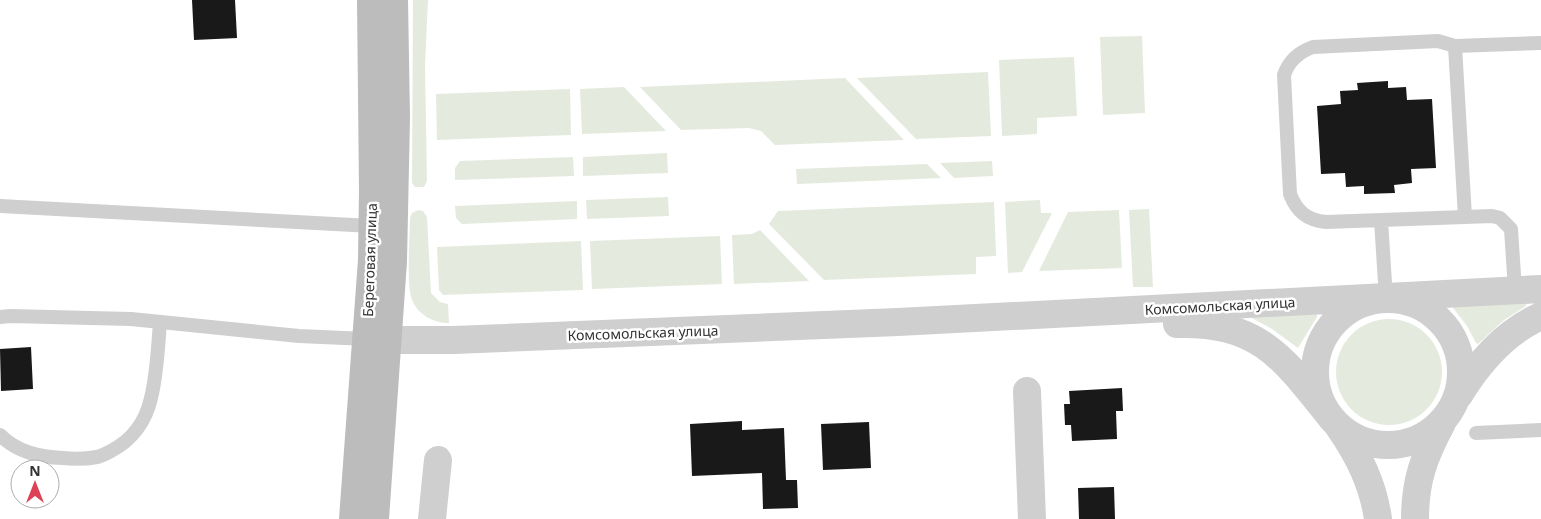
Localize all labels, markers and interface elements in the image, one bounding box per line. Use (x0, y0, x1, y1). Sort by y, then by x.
street label: Береговая улица (358, 203, 381, 317)
street label: Комсомольская улица (1144, 292, 1296, 319)
street label: Комсомольская улица (567, 320, 719, 345)
north arrow (10, 459, 60, 509)
text: N (29, 461, 41, 480)

